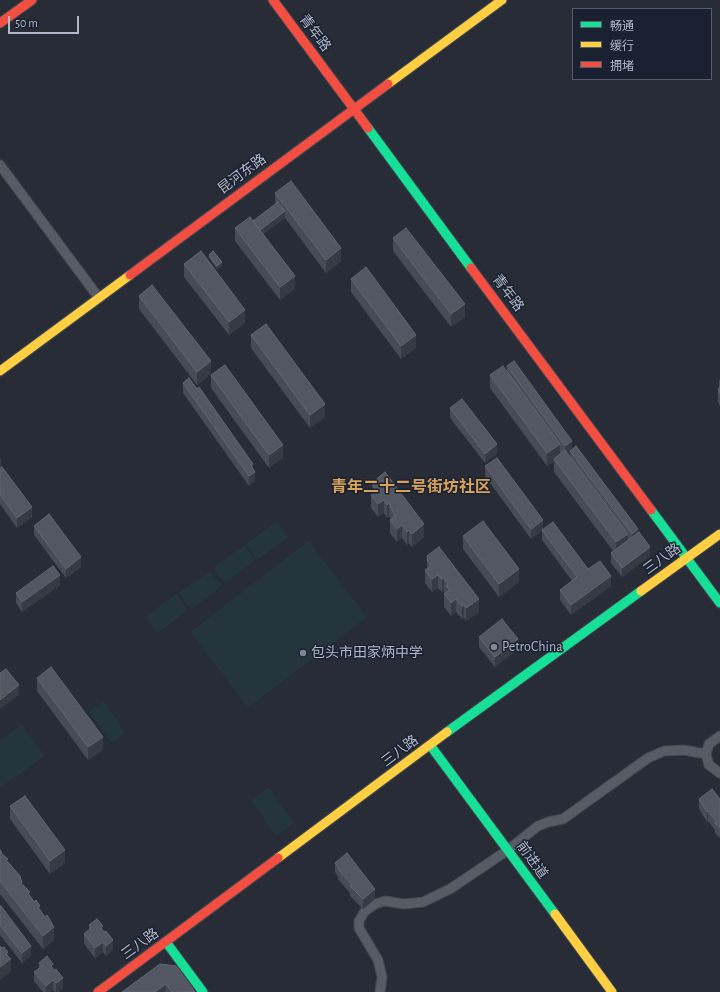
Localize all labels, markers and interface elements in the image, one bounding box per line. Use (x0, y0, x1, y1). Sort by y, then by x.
scale bar (10, 8, 81, 34)
legend (572, 8, 712, 80)
street label: 青年路 (296, 11, 334, 55)
text: 50 m (15, 17, 38, 29)
text: 畅通 (610, 20, 634, 32)
text: 缓行 (610, 40, 634, 52)
text: 拥堵 (610, 60, 634, 72)
street label: 昆河东路 (215, 150, 269, 198)
street label: 青年路 (489, 271, 527, 315)
district label: 青年二十二号街坊社区 (331, 477, 491, 497)
street label: 三八路 (640, 540, 684, 578)
place label: PetroChina (502, 639, 563, 655)
marker: PetroChina (489, 642, 499, 652)
place label: 包头市田家炳中学 (311, 645, 423, 661)
marker: 包头市田家炳中学 (298, 648, 308, 658)
street label: 三八路 (378, 732, 422, 770)
street label: 前进道 (513, 838, 551, 882)
street label: 三八路 (118, 925, 162, 963)

